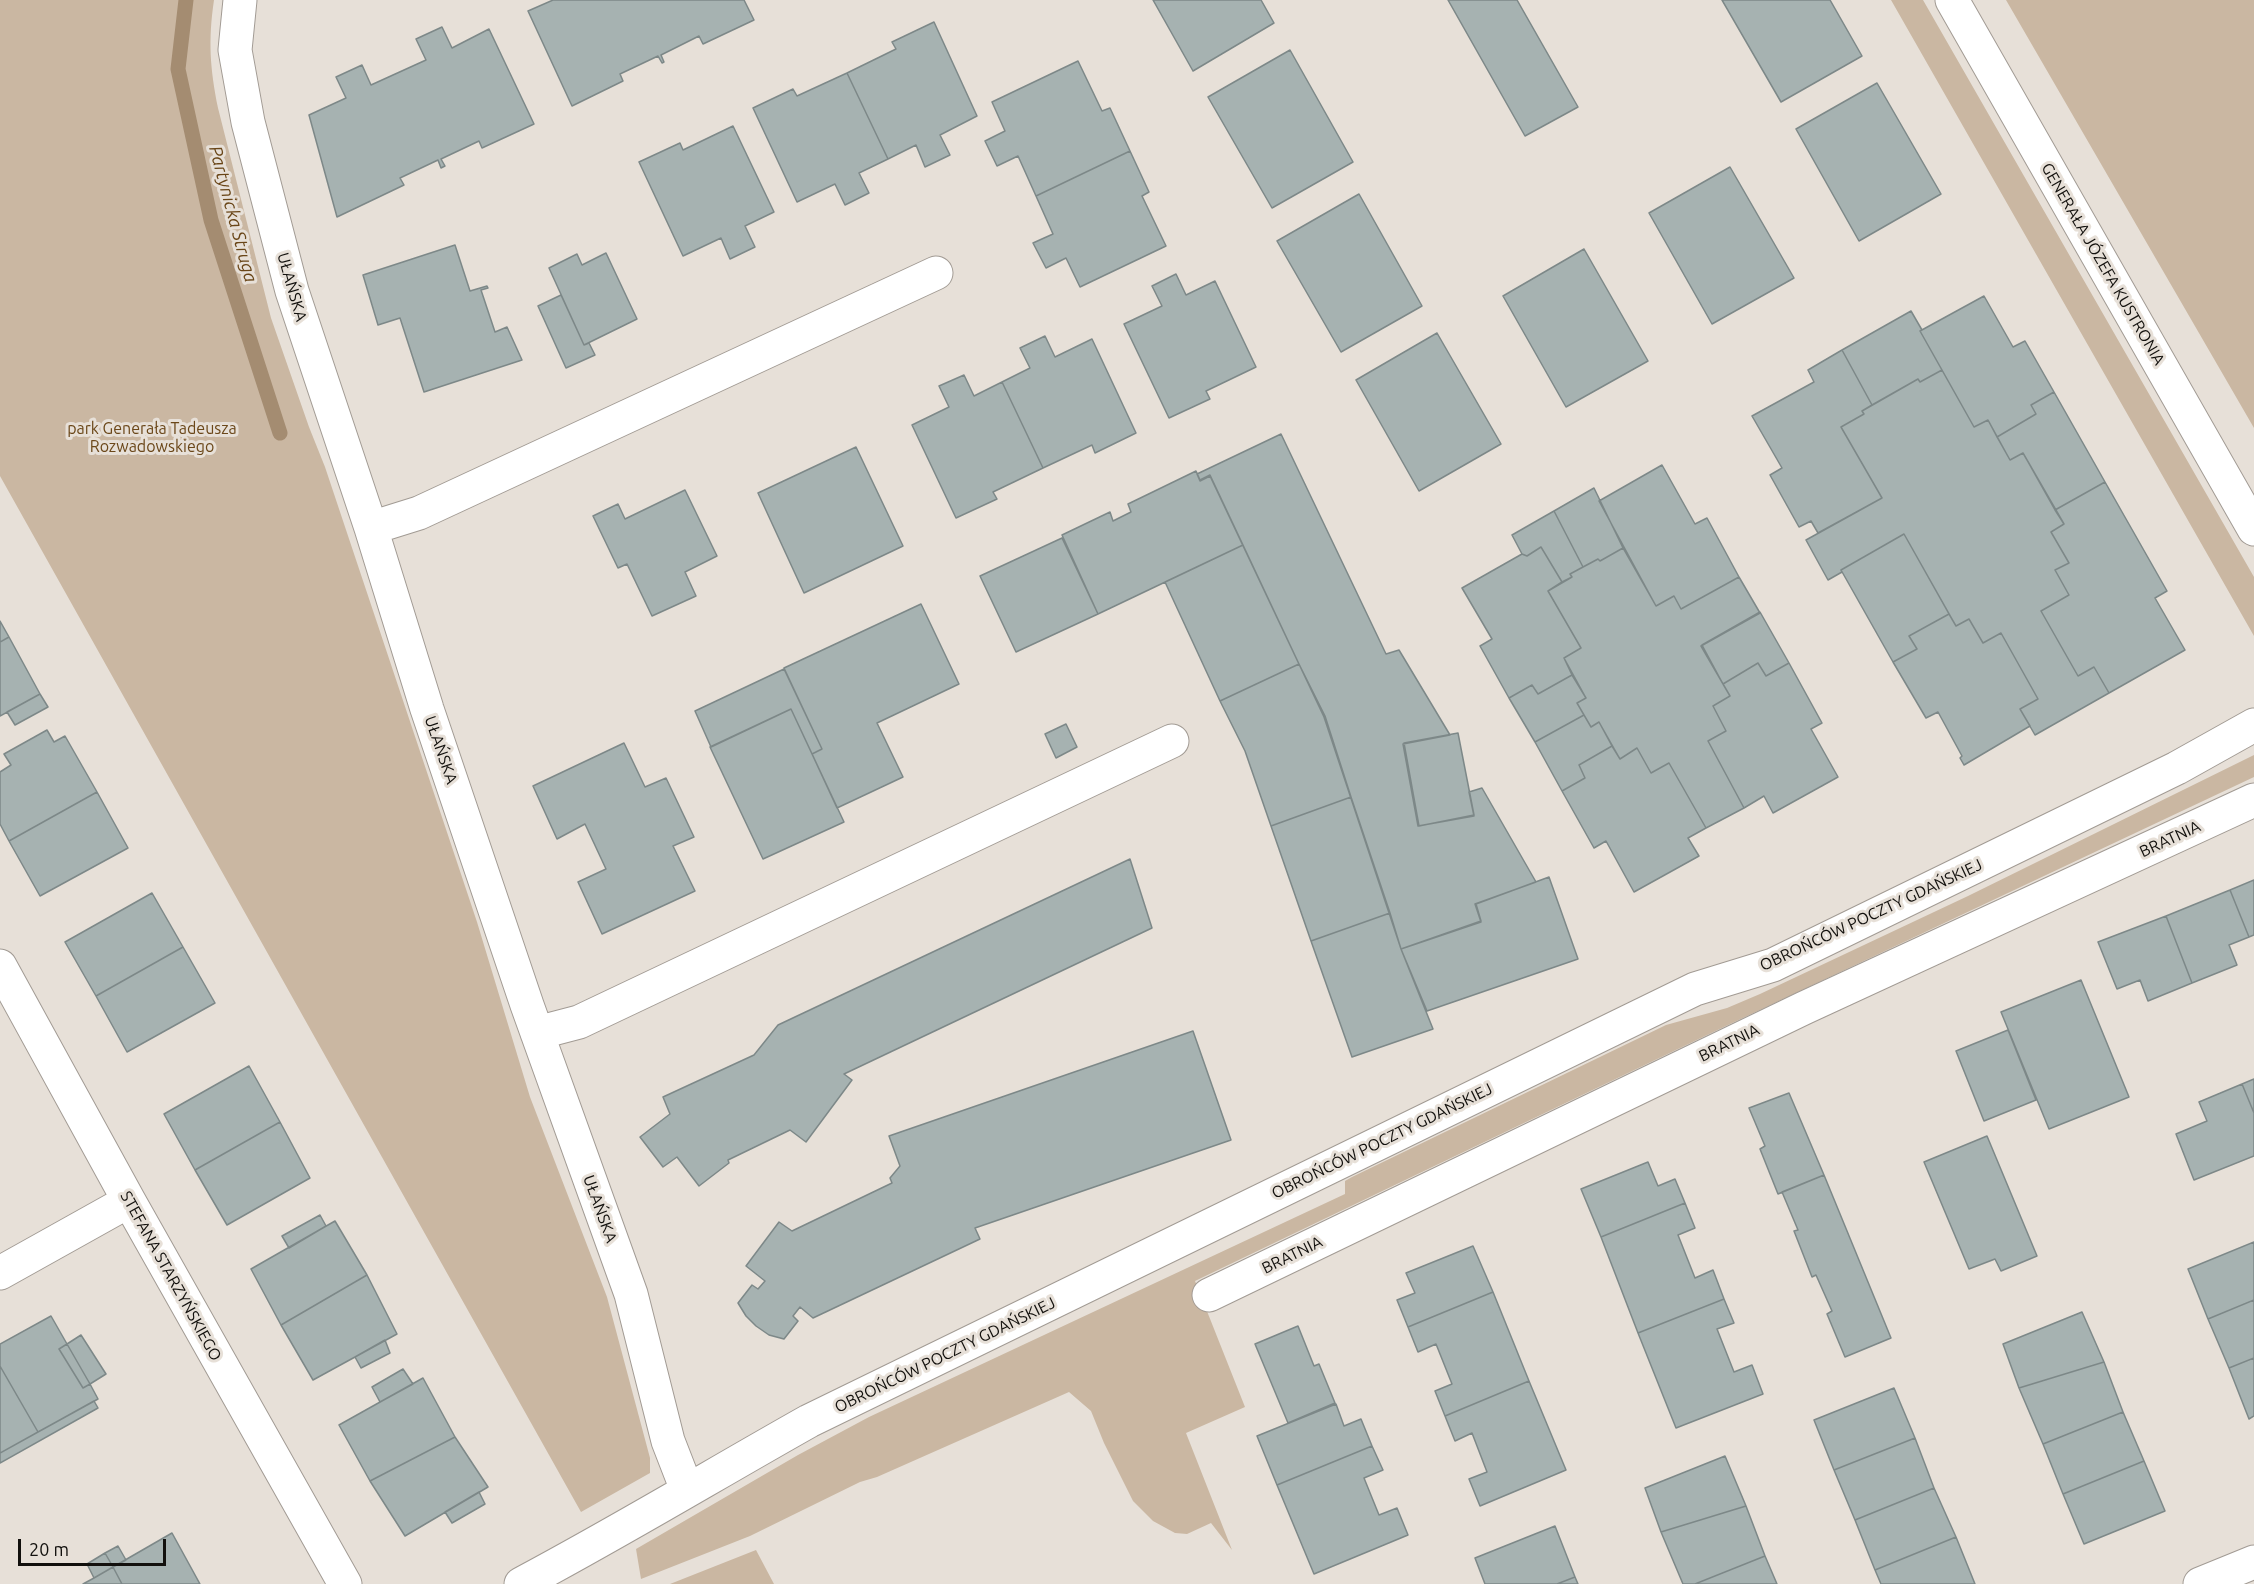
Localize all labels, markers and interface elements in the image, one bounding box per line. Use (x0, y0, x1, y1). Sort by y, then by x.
water label: Partynicka Struga (204, 143, 262, 285)
street label: GENERAŁA JÓZEFA KUSTRONIA (2037, 160, 2169, 368)
street label: UŁAŃSKA (273, 250, 311, 324)
park label: park Generała Tadeusza Rozwadowskiego (67, 419, 237, 457)
street label: UŁAŃSKA (420, 713, 462, 787)
street label: BRATNIA (2137, 817, 2203, 861)
street label: OBROŃCÓW POCZTY GDAŃSKIEJ (1757, 855, 1985, 975)
street label: BRATNIA (1696, 1020, 1762, 1066)
street label: OBROŃCÓW POCZTY GDAŃSKIEJ (1269, 1079, 1495, 1203)
street label: UŁAŃSKA (579, 1173, 621, 1245)
street label: STEFANA STARZYŃSKIEGO (116, 1188, 226, 1364)
street label: BRATNIA (1259, 1232, 1325, 1278)
street label: OBROŃCÓW POCZTY GDAŃSKIEJ (832, 1293, 1058, 1417)
scale bar (21, 1527, 170, 1565)
text: 20 m (29, 1539, 69, 1559)

